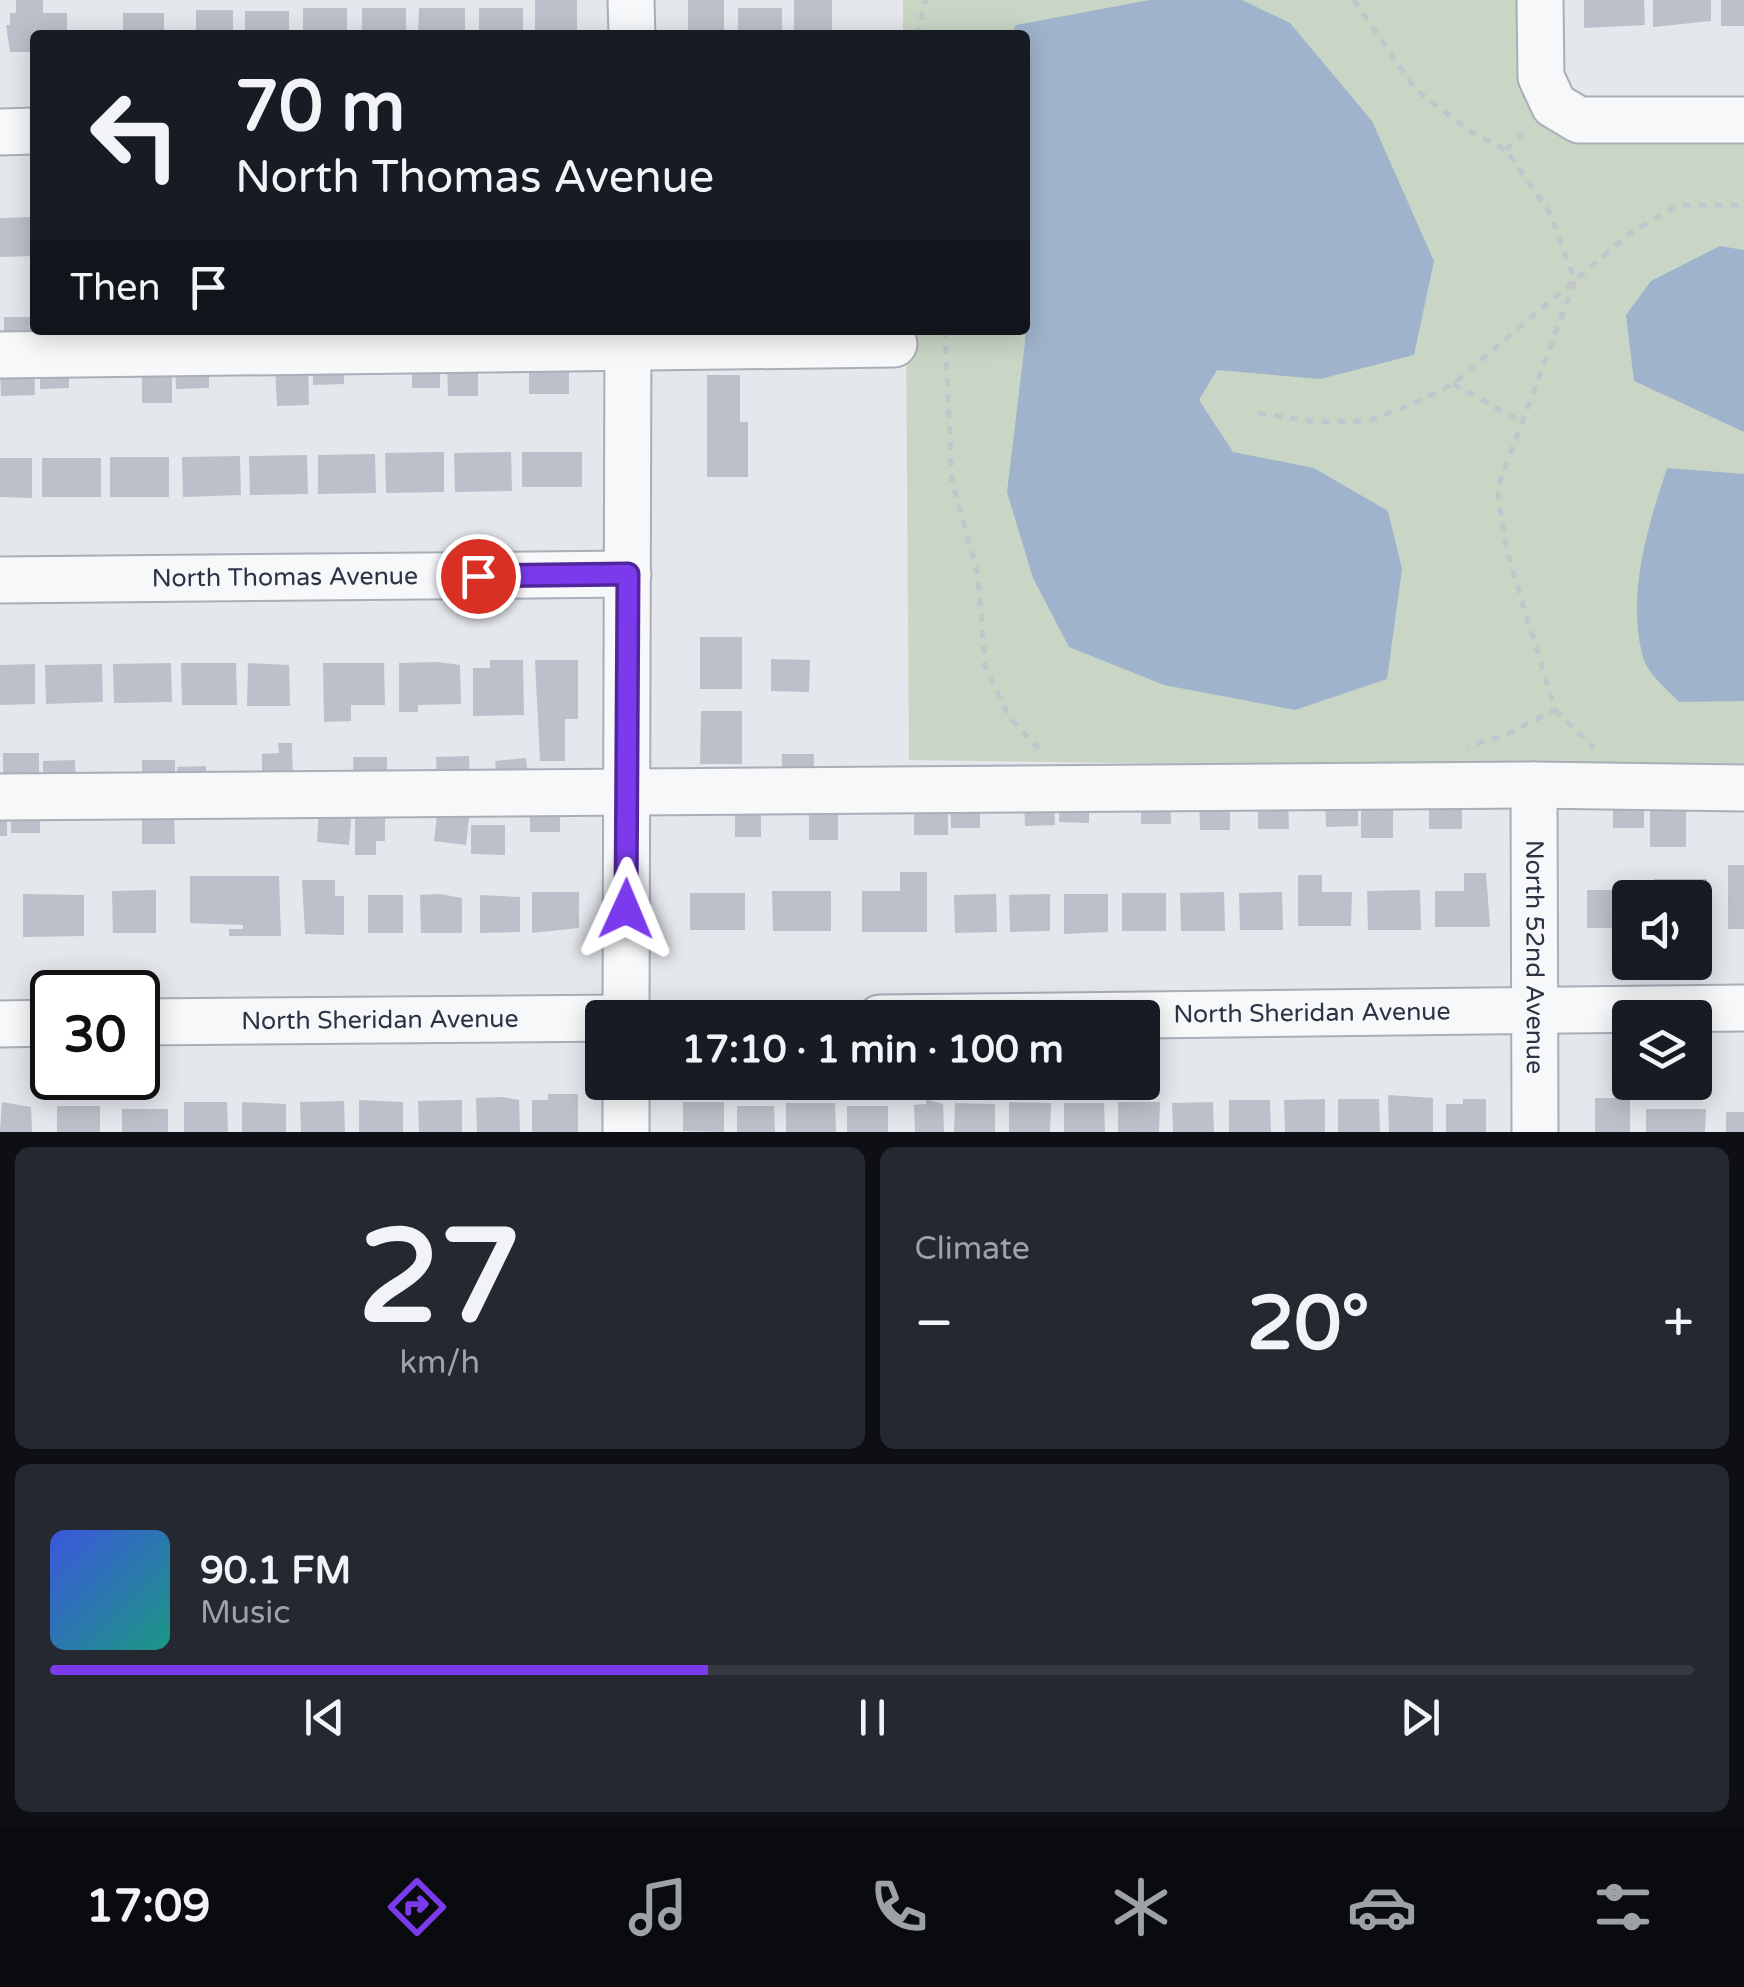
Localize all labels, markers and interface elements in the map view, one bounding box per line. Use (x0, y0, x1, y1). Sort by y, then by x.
text: 70 m (235, 66, 405, 150)
icon: left (70, 70, 200, 200)
text: North Thomas Avenue (235, 151, 714, 205)
icon: arrive (181, 260, 236, 315)
text: Then (70, 265, 161, 311)
pin (436, 534, 521, 619)
icon: arrive (451, 549, 506, 604)
street label: North Thomas Avenue (152, 561, 418, 594)
street label: North 52nd Avenue (1519, 840, 1550, 1074)
position arrow (574, 857, 678, 961)
map controls (1612, 880, 1712, 1100)
button: sound (1612, 880, 1712, 980)
speed limit sign: 30 (30, 970, 160, 1100)
street label: North Sheridan Avenue (1173, 996, 1451, 1030)
button: layers (1612, 1000, 1712, 1100)
street label: North Sheridan Avenue (241, 1004, 519, 1036)
text: 17:10 · 1 min · 100 m (681, 1027, 1064, 1073)
text: 27 (358, 1201, 521, 1357)
text: Climate (915, 1230, 1030, 1268)
text: 20° (1247, 1279, 1370, 1369)
text: − (915, 1291, 954, 1357)
text: + (1663, 1291, 1694, 1357)
text: km/h (400, 1344, 480, 1382)
text: 90.1 FM (200, 1548, 351, 1594)
text: Music (200, 1594, 290, 1632)
icon: previous (297, 1690, 352, 1745)
icon: pause (845, 1690, 900, 1745)
icon: next (1393, 1690, 1448, 1745)
icon: directions (382, 1872, 452, 1942)
icon: music (623, 1872, 693, 1942)
icon: phone (864, 1872, 934, 1942)
icon: climate (1106, 1872, 1176, 1942)
icon: car (1347, 1872, 1417, 1942)
icon: filters (1588, 1872, 1658, 1942)
text: 17:09 (86, 1880, 210, 1934)

